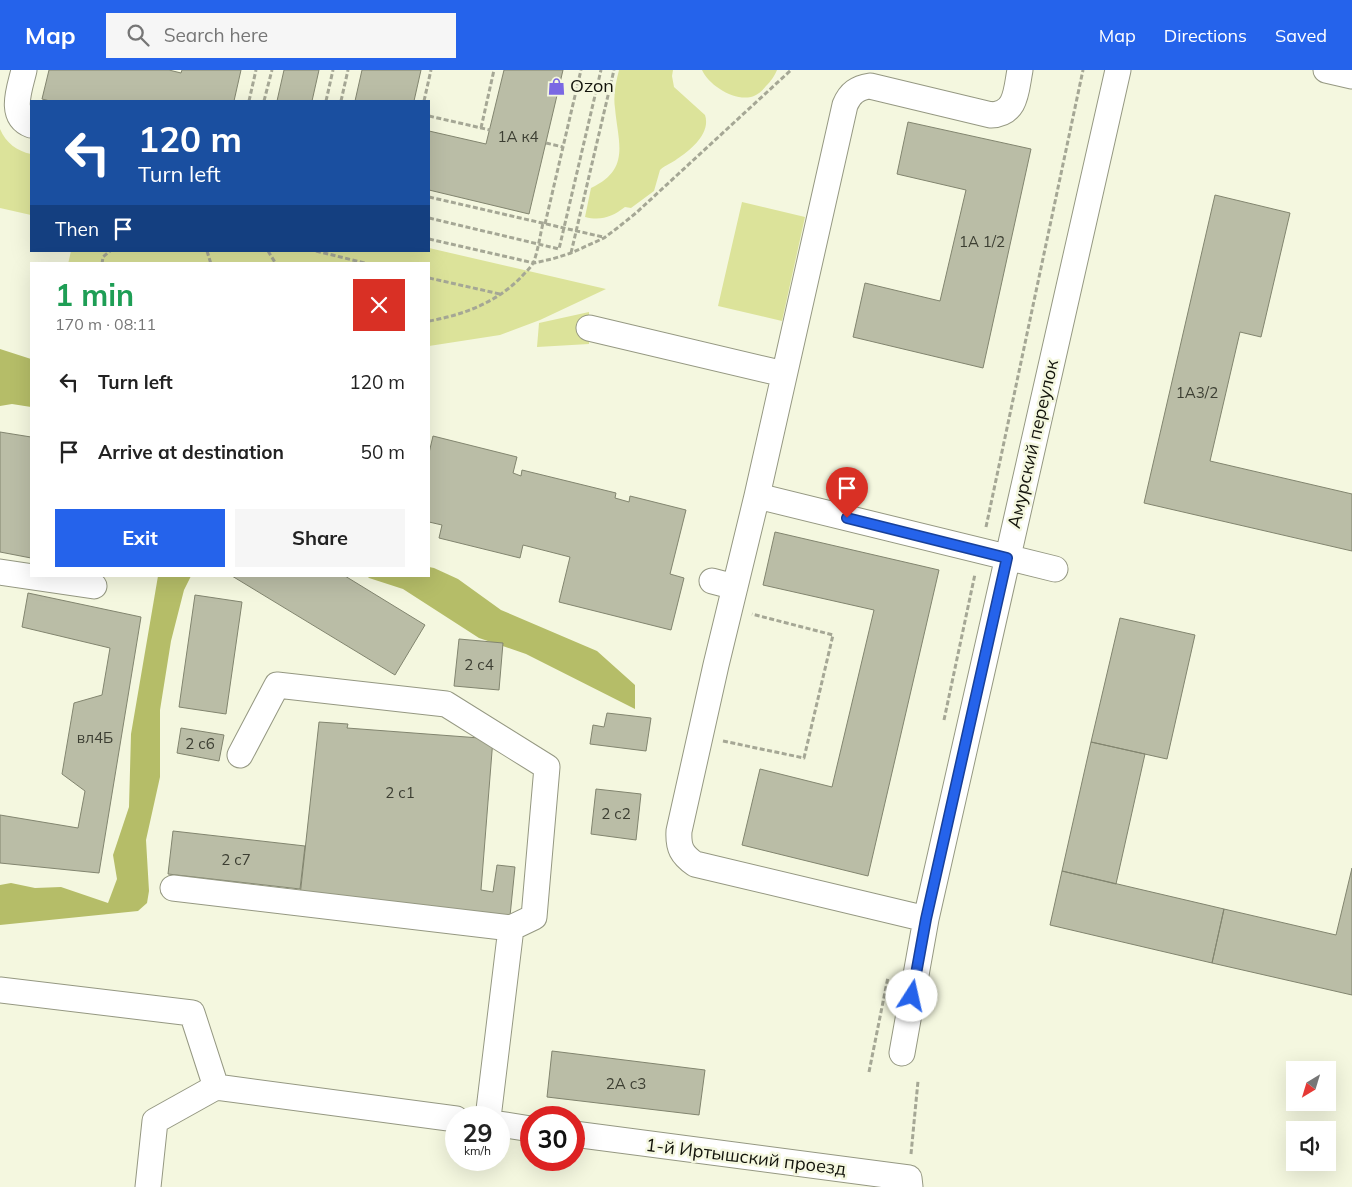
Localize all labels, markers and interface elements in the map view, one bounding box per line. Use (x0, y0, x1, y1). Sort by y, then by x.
search box (106, 13, 456, 58)
text: Map (25, 20, 76, 50)
icon: search (124, 21, 152, 49)
text: Search here (164, 23, 268, 47)
text: Map (1099, 24, 1136, 47)
text: Directions (1164, 24, 1247, 47)
text: Saved (1275, 24, 1327, 47)
place label: Ozon (570, 74, 614, 97)
shop icon: Ozon (546, 76, 566, 96)
text: 120 m (138, 117, 242, 161)
icon: left (55, 120, 120, 185)
house number: 1А к4 (497, 127, 539, 146)
text: Turn left (138, 160, 221, 188)
icon: arrive (109, 215, 137, 243)
text: Then (55, 217, 99, 241)
house number: 1А 1/2 (959, 232, 1005, 251)
text: 1 min (55, 276, 134, 314)
button: close (353, 279, 405, 331)
text: 170 m · 08:11 (55, 314, 156, 334)
street label: Амурский переулок (1002, 357, 1063, 530)
icon: left (55, 368, 83, 396)
text: Turn left (98, 370, 173, 394)
text: 120 m (349, 370, 405, 394)
house number: 1А3/2 (1176, 383, 1218, 402)
icon: arrive (55, 438, 83, 466)
text: Arrive at destination (98, 440, 284, 464)
text: 50 m (361, 440, 405, 464)
pin (826, 467, 868, 518)
icon: arrive (833, 474, 861, 502)
button: Exit (55, 509, 225, 567)
button: Share (235, 509, 405, 567)
house number: 2 c4 (464, 655, 494, 674)
house number: вл4Б (77, 728, 113, 747)
house number: 2 c6 (185, 734, 215, 753)
house number: 2 c1 (385, 783, 415, 802)
house number: 2 c2 (601, 804, 631, 823)
house number: 2 c7 (221, 850, 251, 869)
position arrow (885, 969, 937, 1021)
north arrow (1286, 1061, 1336, 1111)
map controls (1286, 1061, 1336, 1171)
house number: 2А с3 (606, 1074, 646, 1093)
speed limit sign: 30 (520, 1106, 585, 1171)
text: 29 (462, 1117, 493, 1148)
button: sound (1286, 1121, 1336, 1171)
street label: 1-й Иртышский проезд (644, 1133, 848, 1180)
text: km/h (464, 1143, 491, 1158)

